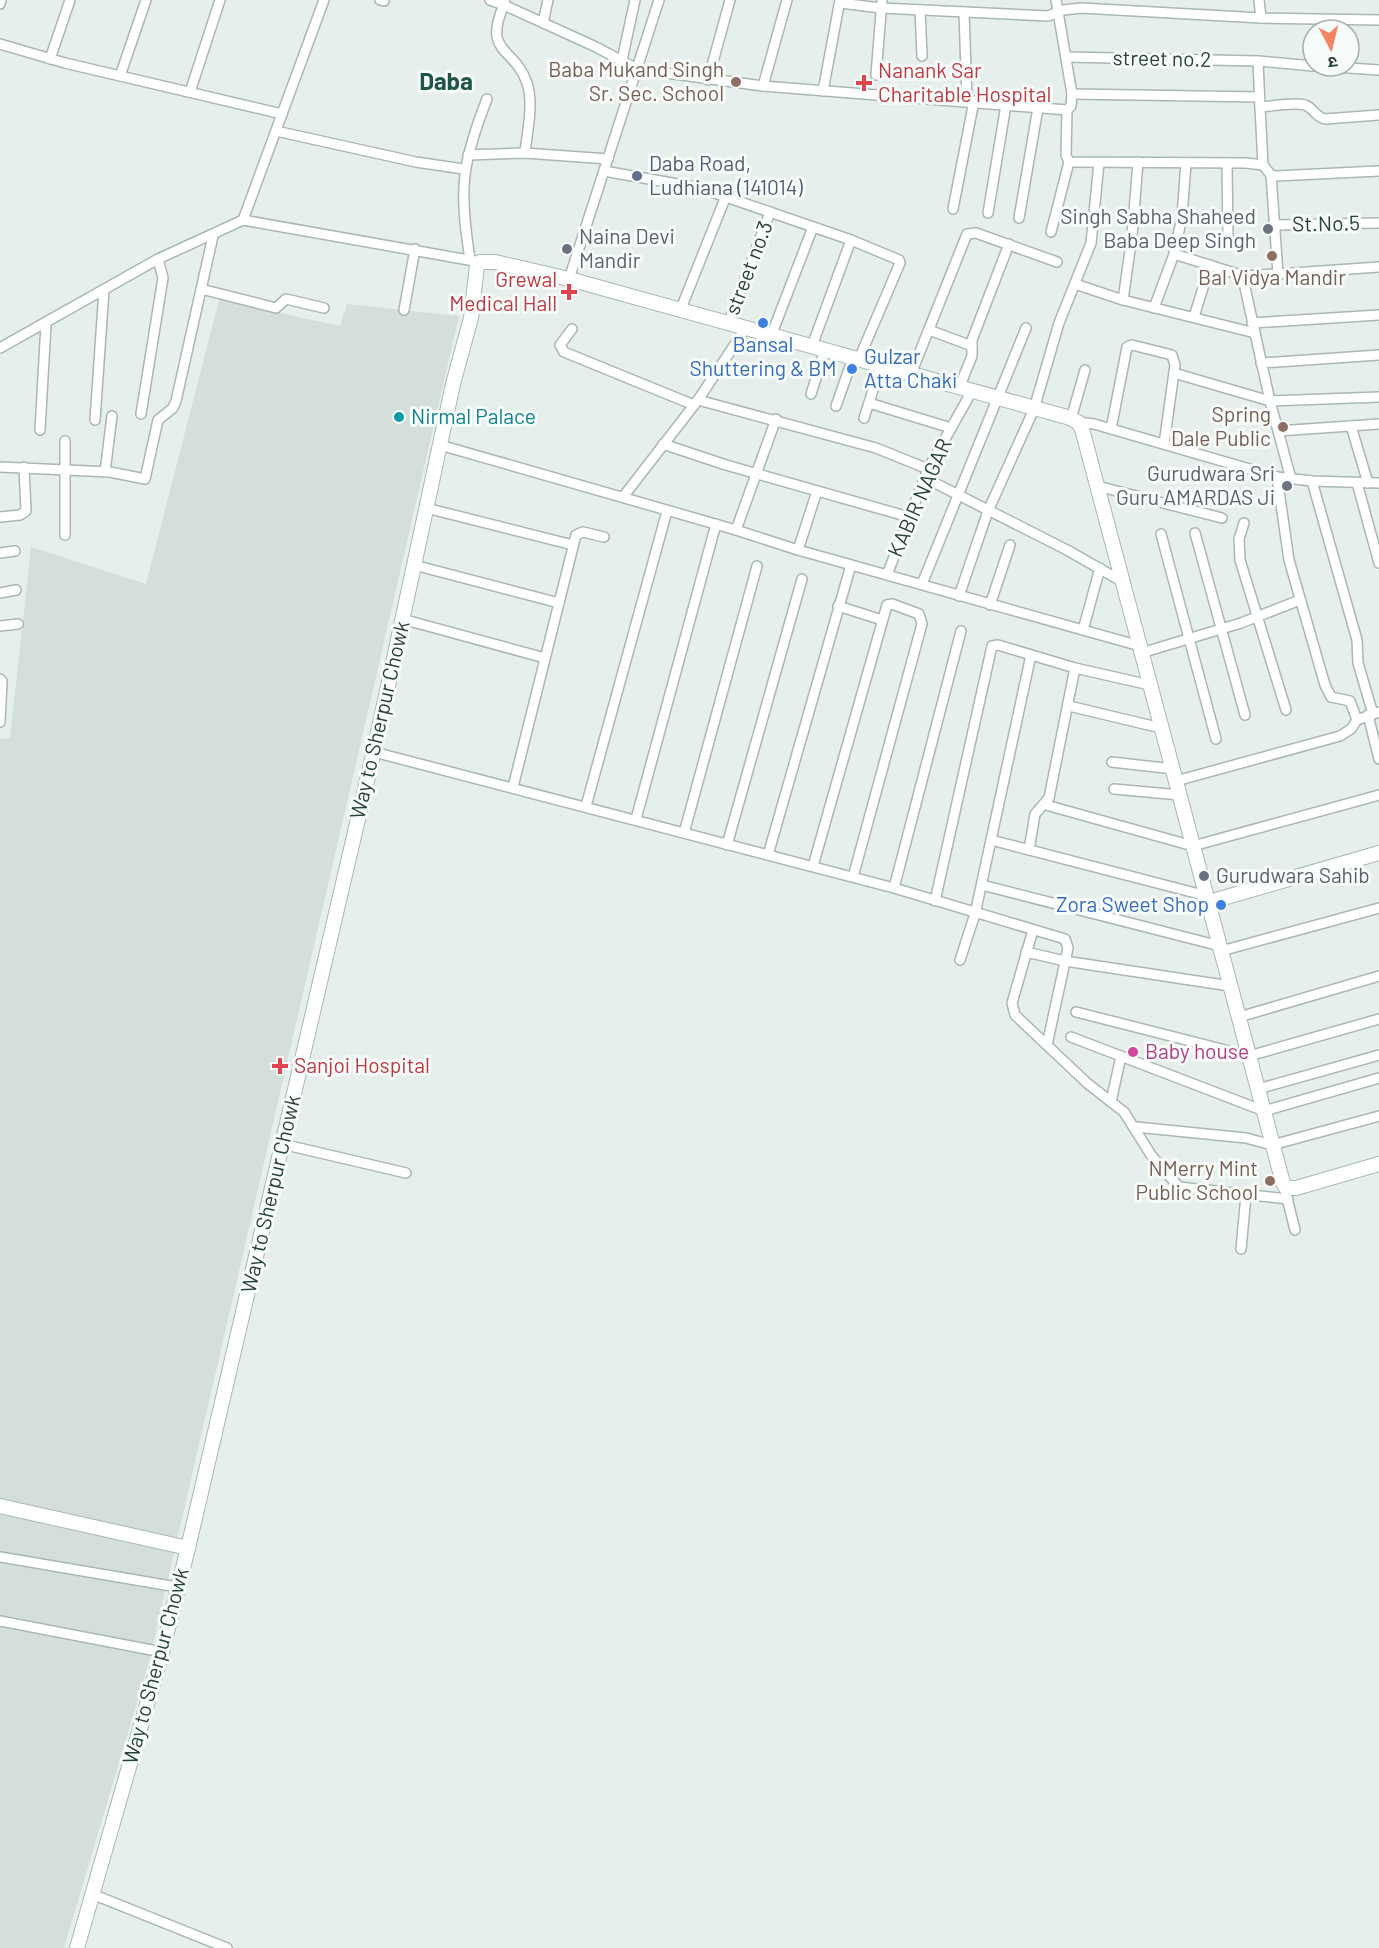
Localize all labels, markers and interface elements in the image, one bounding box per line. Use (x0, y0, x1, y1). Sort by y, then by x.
north arrow (1301, 18, 1361, 78)
street label: street no.2 (1112, 44, 1212, 71)
text: उ (1326, 53, 1339, 73)
place label: Baba Mukand Singh Sr. Sec. School (548, 56, 724, 105)
place label: Nanank Sar Charitable Hospital (878, 57, 1051, 106)
district label: Daba (419, 66, 473, 95)
marker: Nanank Sar Charitable Hospital (855, 74, 873, 92)
marker: Baba Mukand Singh Sr. Sec. School (729, 75, 743, 89)
place label: Daba Road, Ludhiana (141014) (649, 150, 803, 199)
marker: Daba Road, Ludhiana (141014) (630, 169, 644, 183)
place label: Singh Sabha Shaheed Baba Deep Singh (1060, 203, 1256, 252)
street label: St.No.5 (1292, 209, 1360, 236)
street label: street no.3 (718, 217, 777, 318)
marker: Singh Sabha Shaheed Baba Deep Singh (1261, 222, 1275, 236)
place label: Naina Devi Mandir (579, 223, 675, 272)
marker: Naina Devi Mandir (560, 242, 574, 256)
marker: Bal Vidya Mandir (1265, 249, 1279, 263)
place label: Bal Vidya Mandir (1198, 264, 1346, 289)
place label: Grewal Medical Hall (449, 266, 557, 315)
marker: Grewal Medical Hall (562, 285, 576, 299)
marker: Bansal Shuttering & BM (756, 316, 770, 330)
place label: Bansal Shuttering & BM (690, 331, 836, 380)
place label: Gulzar Atta Chaki (864, 343, 957, 392)
marker: Gulzar Atta Chaki (845, 362, 859, 376)
place label: Spring Dale Public (1171, 401, 1271, 450)
place label: Nirmal Palace (411, 403, 536, 428)
marker: Nirmal Palace (392, 410, 406, 424)
marker: Spring Dale Public (1276, 420, 1290, 434)
street label: KABIR NAGAR (881, 434, 956, 560)
place label: Gurudwara Sri Guru AMARDAS Ji (1116, 460, 1275, 509)
marker: Gurudwara Sri Guru AMARDAS Ji (1280, 479, 1294, 493)
street label: Way to Sherpur Chowk (344, 618, 413, 821)
place label: Gurudwara Sahib (1216, 862, 1370, 887)
marker: Gurudwara Sahib (1197, 869, 1211, 883)
place label: Zora Sweet Shop (1056, 891, 1209, 916)
marker: Zora Sweet Shop (1214, 898, 1228, 912)
place label: Baby house (1145, 1038, 1249, 1063)
marker: Baby house (1126, 1045, 1140, 1059)
place label: Sanjoi Hospital (294, 1052, 430, 1077)
marker: Sanjoi Hospital (271, 1057, 289, 1075)
street label: Way to Sherpur Chowk (235, 1092, 304, 1295)
place label: NMerry Mint Public School (1135, 1155, 1258, 1204)
marker: NMerry Mint Public School (1263, 1174, 1277, 1188)
street label: Way to Sherpur Chowk (116, 1565, 193, 1767)

